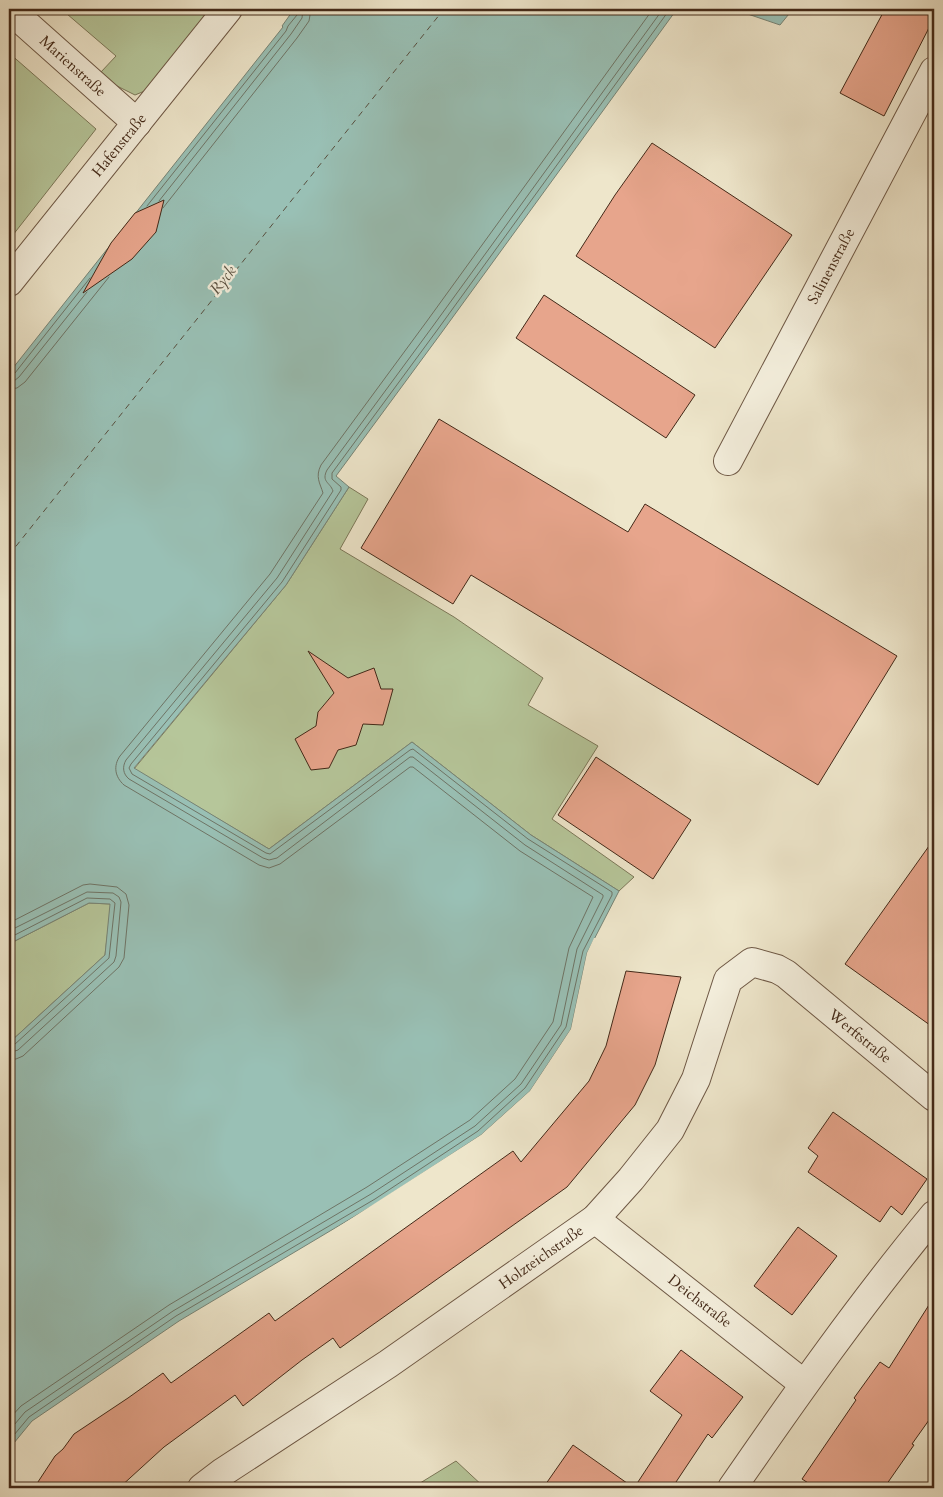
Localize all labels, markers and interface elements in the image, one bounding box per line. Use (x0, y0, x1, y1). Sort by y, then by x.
street label: Marienstraße (35, 31, 111, 101)
street label: Hafenstraße (87, 109, 151, 181)
street label: Salinenstraße (803, 224, 859, 307)
water label: Ryck (205, 261, 241, 299)
street label: Werftstraße (824, 1004, 896, 1068)
street label: Holzteichstraße (495, 1220, 588, 1294)
street label: Deichstraße (664, 1270, 736, 1332)

